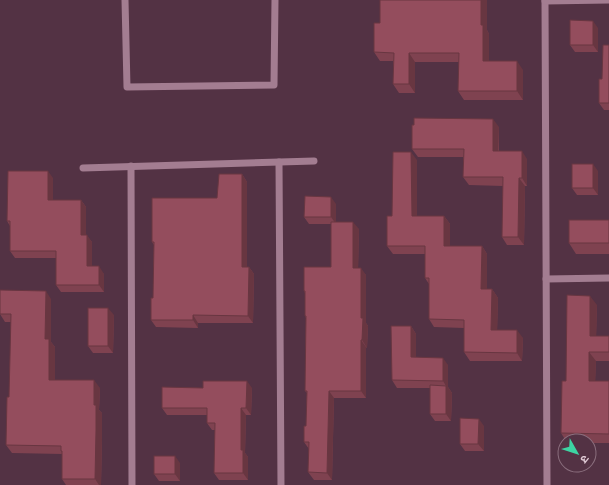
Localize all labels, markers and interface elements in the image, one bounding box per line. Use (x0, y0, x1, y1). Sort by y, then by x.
north arrow (557, 433, 597, 473)
text: उ (576, 452, 592, 467)

